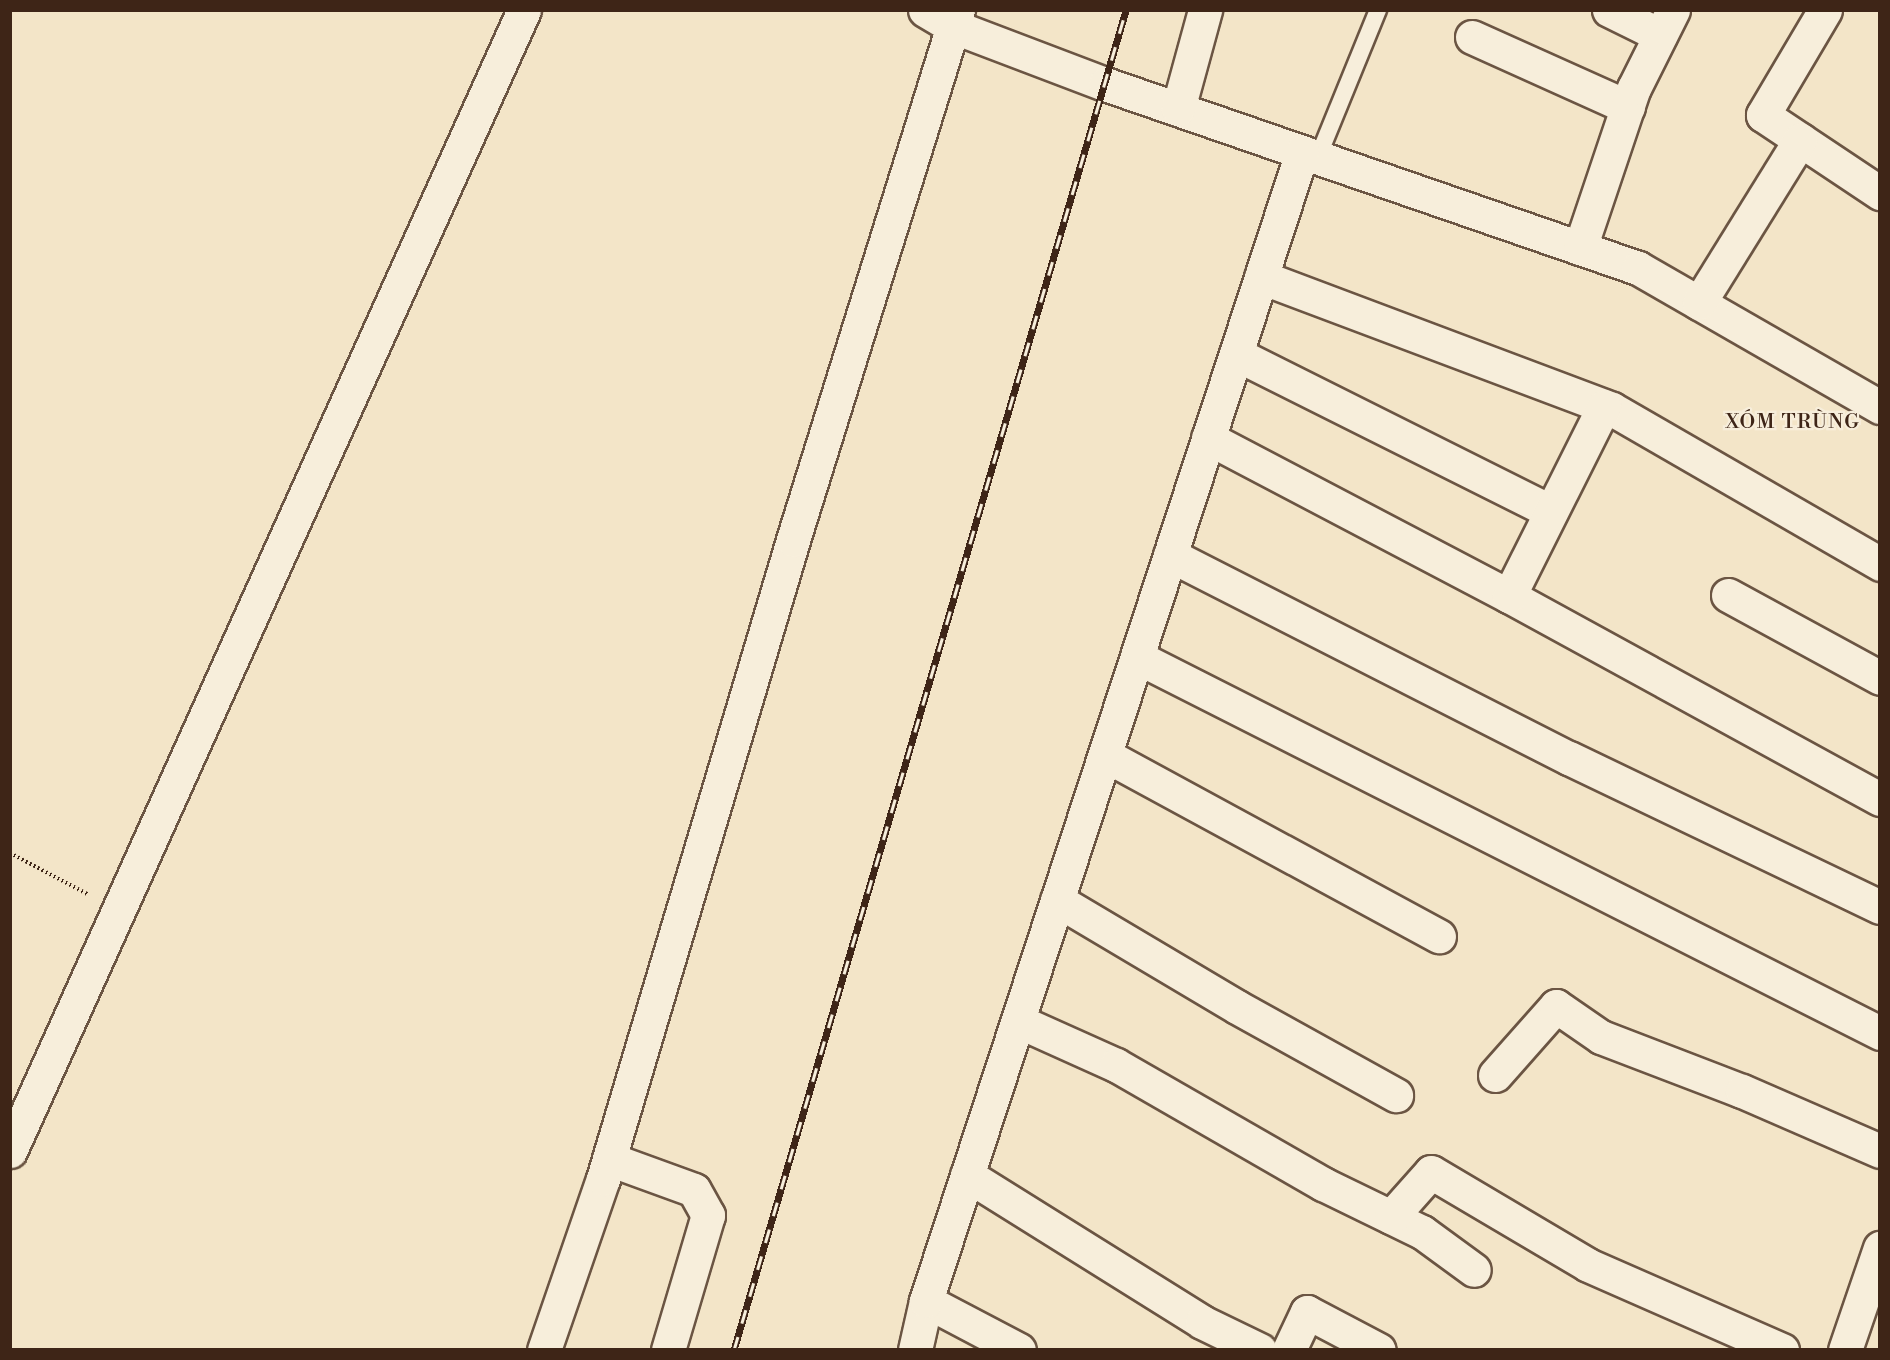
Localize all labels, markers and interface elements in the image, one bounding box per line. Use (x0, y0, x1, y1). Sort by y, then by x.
district label: XÓM TRÙNG (1725, 410, 1861, 434)

